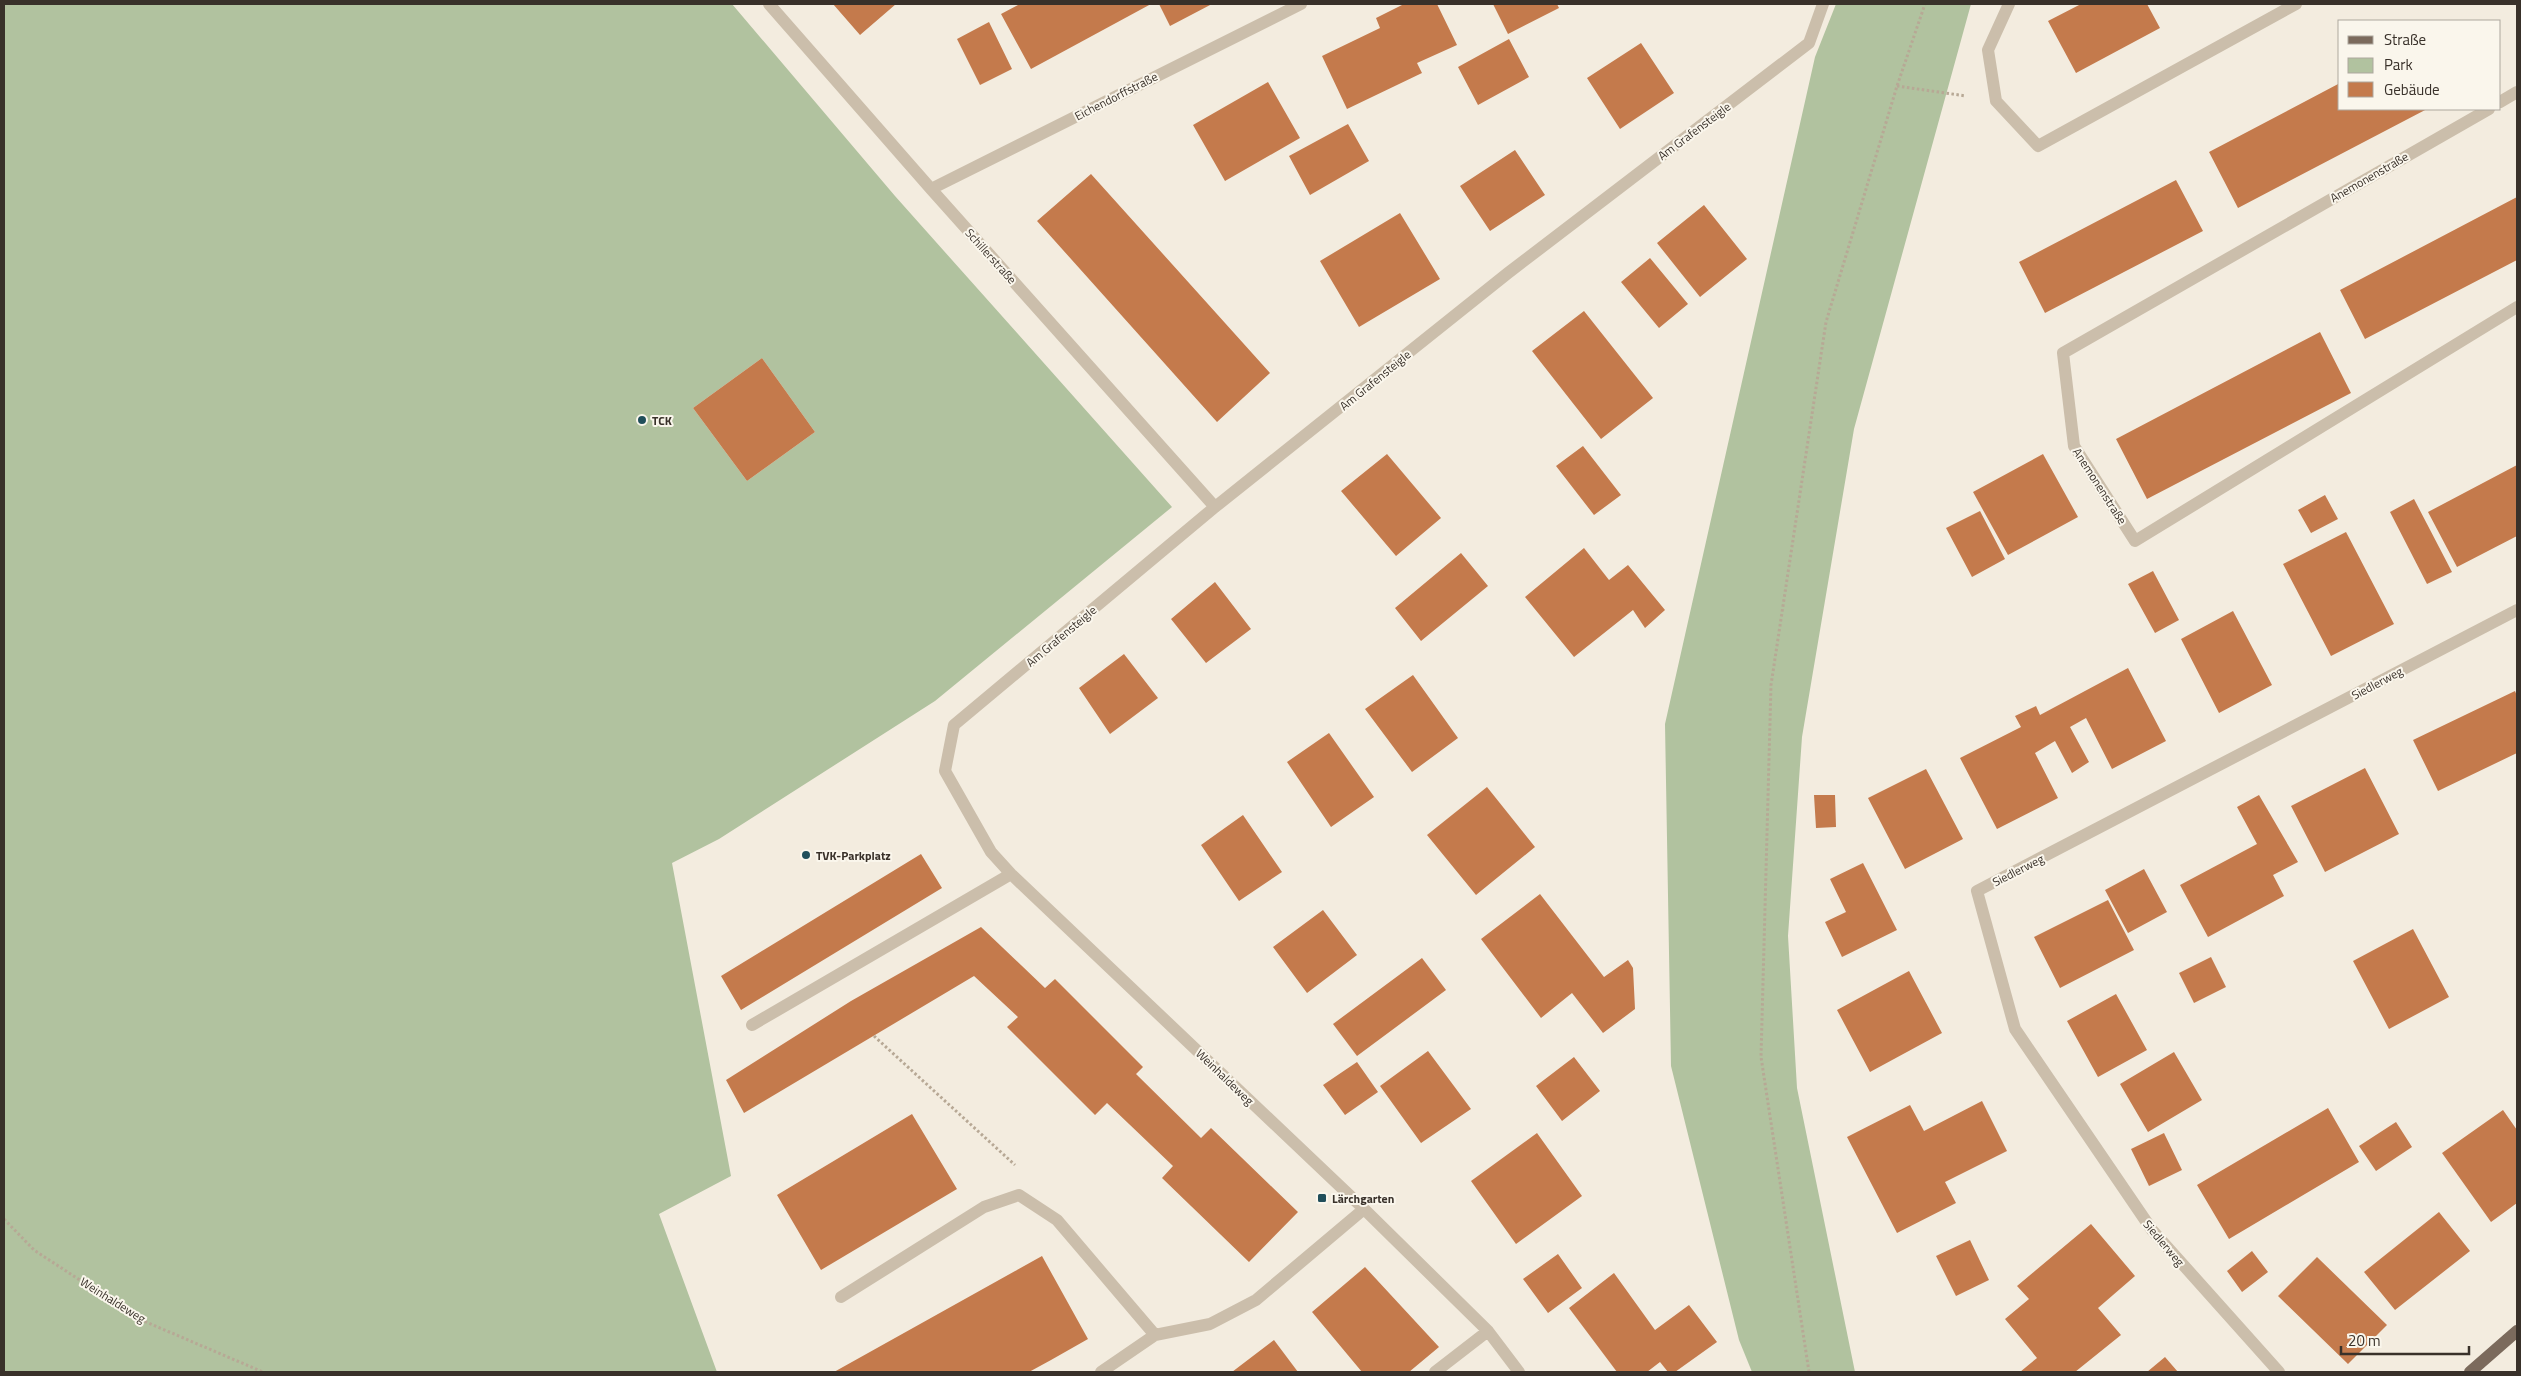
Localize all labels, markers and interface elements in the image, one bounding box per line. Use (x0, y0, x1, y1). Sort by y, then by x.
legend (2338, 20, 2501, 110)
text: Straße (2384, 28, 2426, 51)
text: Park (2384, 53, 2413, 76)
street label: Eichendorffstraße (1071, 67, 1161, 125)
text: Gebäude (2384, 78, 2440, 101)
street label: Am Grafensteigle (1653, 97, 1735, 165)
street label: Anemonenstraße (2326, 147, 2412, 207)
street label: Schillerstraße (961, 224, 1021, 288)
street label: Am Grafensteigle (1335, 345, 1415, 415)
place label: TCK (652, 411, 672, 430)
marker: TCK (636, 414, 648, 426)
street label: Anemonenstraße (2068, 444, 2132, 528)
street label: Am Grafensteigle (1021, 601, 1101, 671)
street label: Siedlerweg (2348, 662, 2406, 704)
place label: TVK-Parkplatz (816, 846, 891, 865)
marker: TVK-Parkplatz (800, 849, 812, 861)
street label: Siedlerweg (1989, 849, 2047, 891)
street label: Weinhaldeweg (1192, 1044, 1258, 1110)
place label: Lärchgarten (1332, 1189, 1394, 1208)
marker: Lärchgarten (1316, 1192, 1328, 1204)
street label: Siedlerweg (2139, 1216, 2189, 1270)
street label: Weinhaldeweg (76, 1272, 150, 1328)
scale bar (2341, 1324, 2468, 1356)
text: 20 m (2348, 1329, 2381, 1352)

